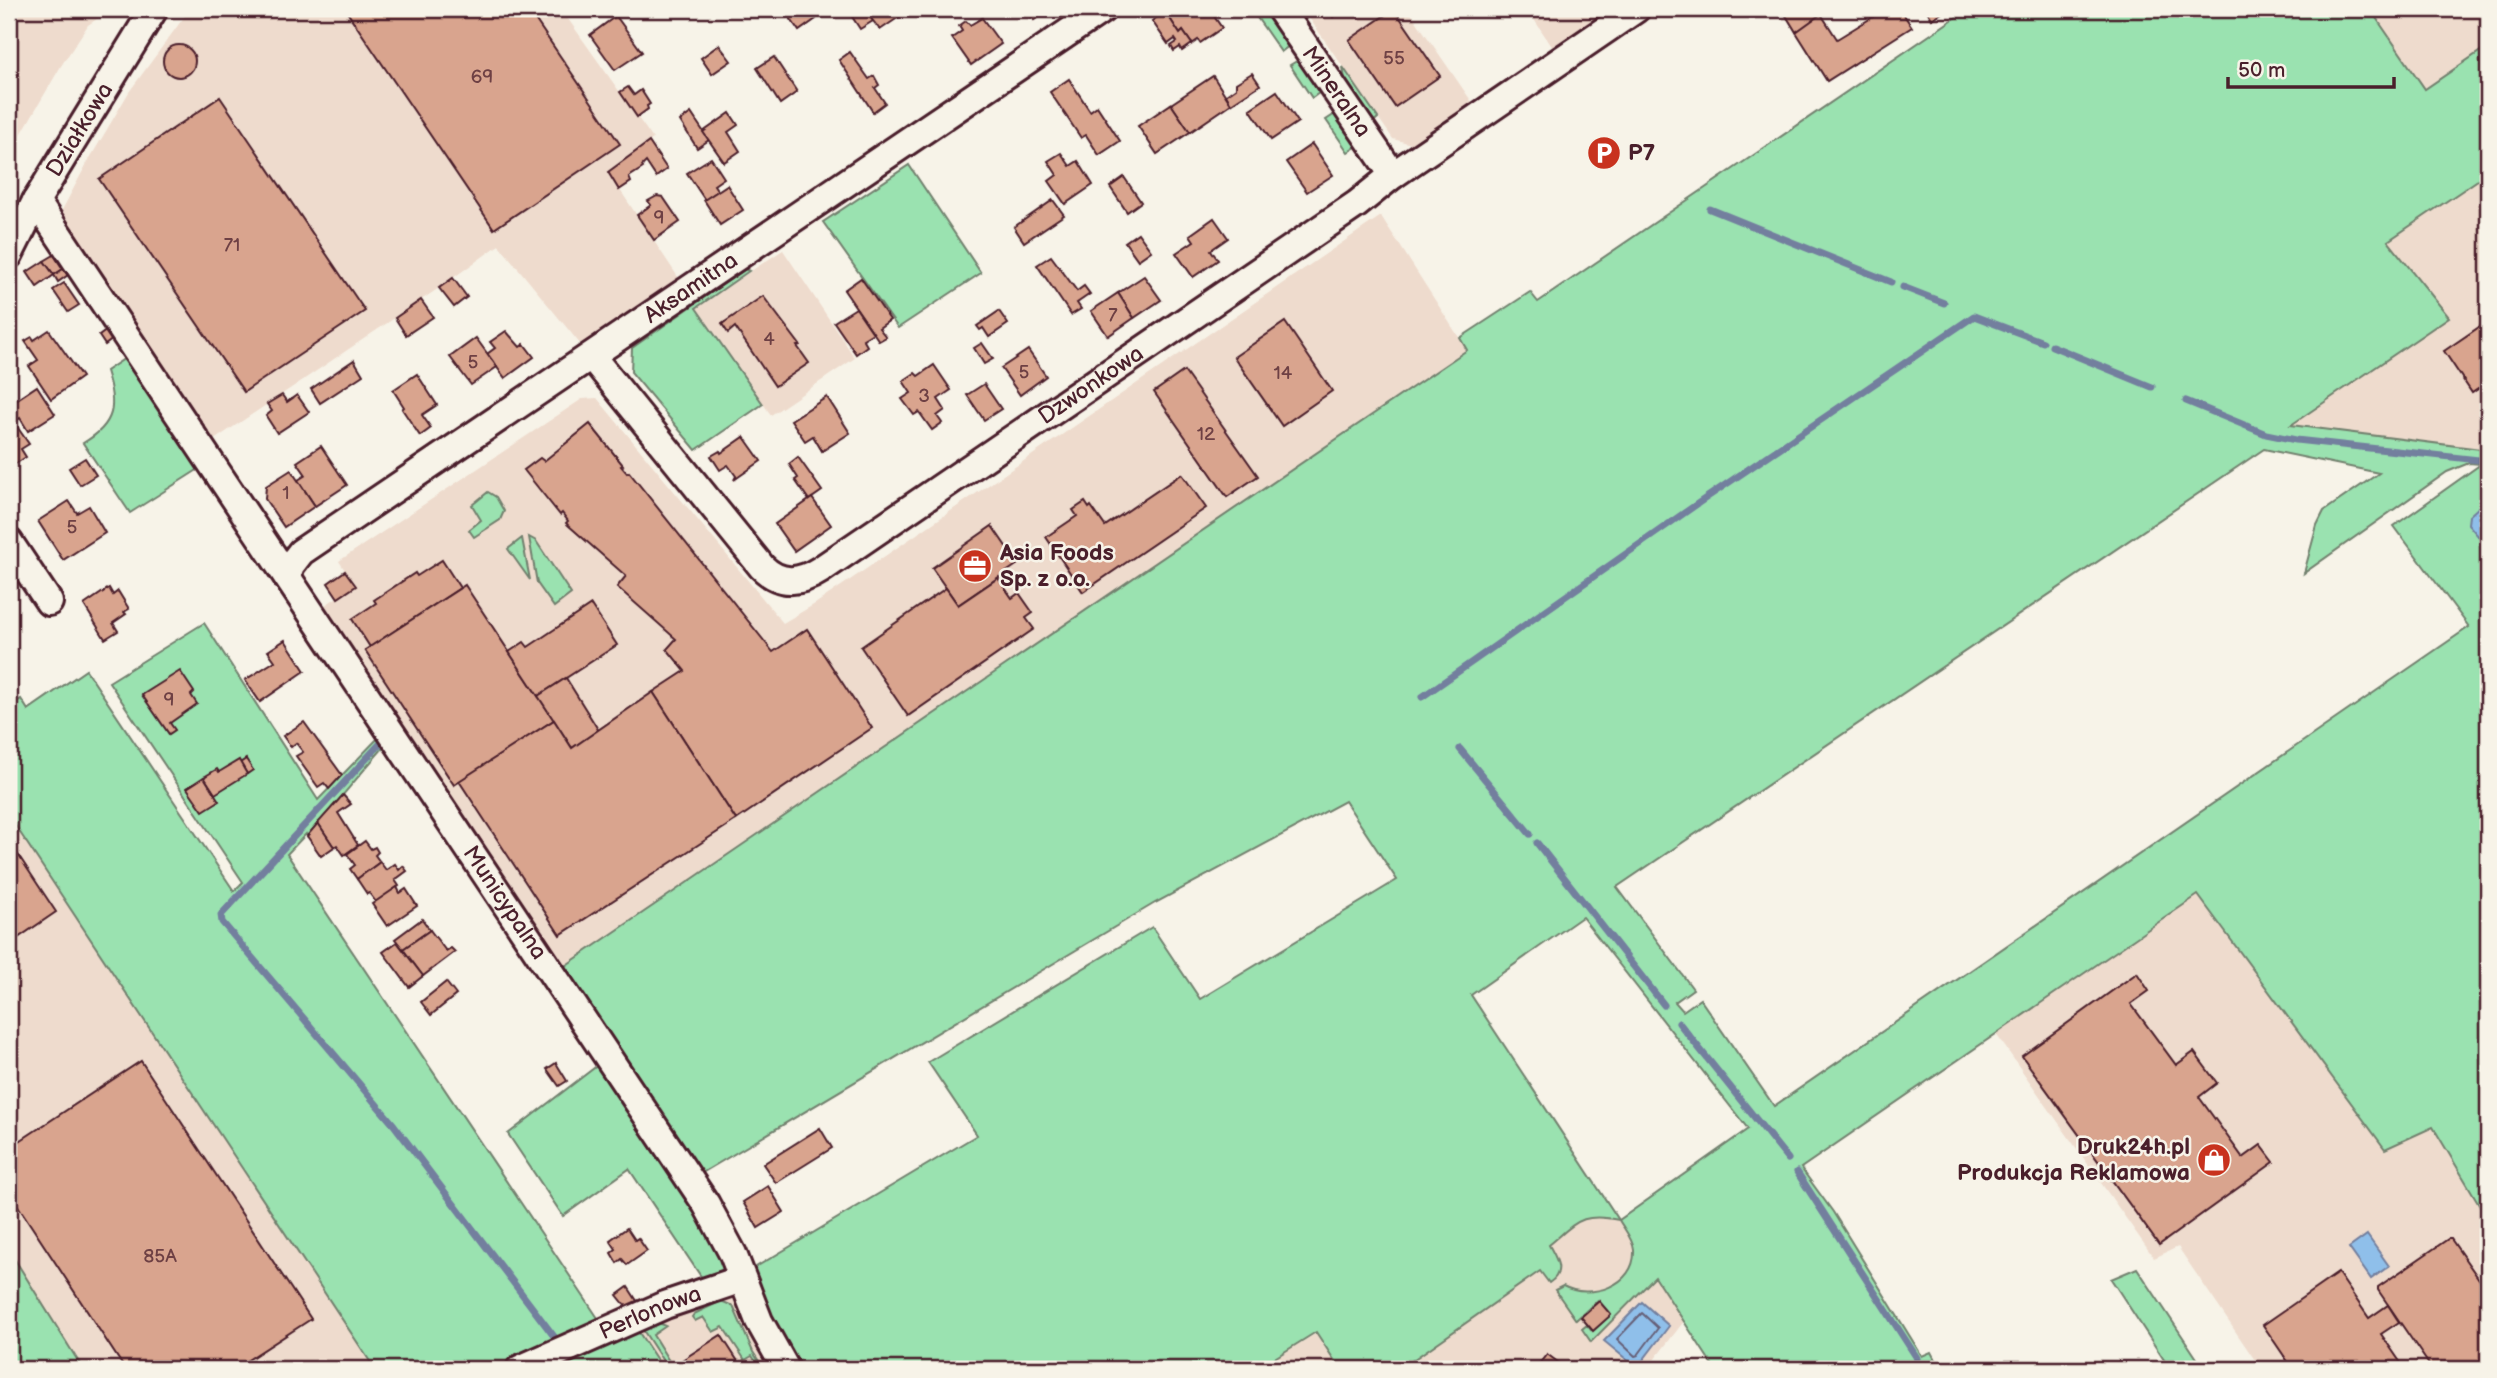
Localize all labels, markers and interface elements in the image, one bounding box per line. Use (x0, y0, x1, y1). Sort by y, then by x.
street label: Mineralna (1295, 41, 1377, 142)
scale bar (2228, 46, 2394, 90)
house number: 55 (1383, 47, 1405, 70)
text: 50 m (2238, 58, 2285, 83)
house number: 69 (471, 66, 493, 89)
street label: Działkowa (40, 78, 119, 182)
parking icon: P7 (1585, 134, 1623, 172)
place label: P7 (1628, 139, 1655, 167)
house number: 9 (654, 207, 664, 230)
house number: 71 (224, 234, 240, 257)
street label: Aksamitna (639, 246, 743, 330)
house number: 7 (1108, 304, 1118, 327)
house number: 4 (763, 328, 775, 351)
street label: Dzwonkowa (1033, 340, 1149, 431)
house number: 5 (468, 351, 479, 374)
house number: 5 (1019, 361, 1030, 384)
house number: 14 (1274, 362, 1293, 385)
house number: 3 (918, 385, 930, 408)
house number: 12 (1197, 423, 1216, 446)
house number: 1 (282, 482, 290, 505)
house number: 5 (67, 516, 78, 539)
place label: Asia Foods Sp. z o.o. (999, 539, 1114, 593)
office icon: Asia Foods Sp. z o.o. (956, 547, 994, 585)
house number: 9 (164, 689, 174, 712)
street label: Municypalna (457, 841, 553, 965)
place label: Druk24h.pl Produkcja Reklamowa (1957, 1133, 2190, 1187)
shop icon: Druk24h.pl Produkcja Reklamowa (2195, 1141, 2233, 1179)
house number: 85A (143, 1245, 177, 1268)
street label: Perlonowa (595, 1280, 705, 1346)

